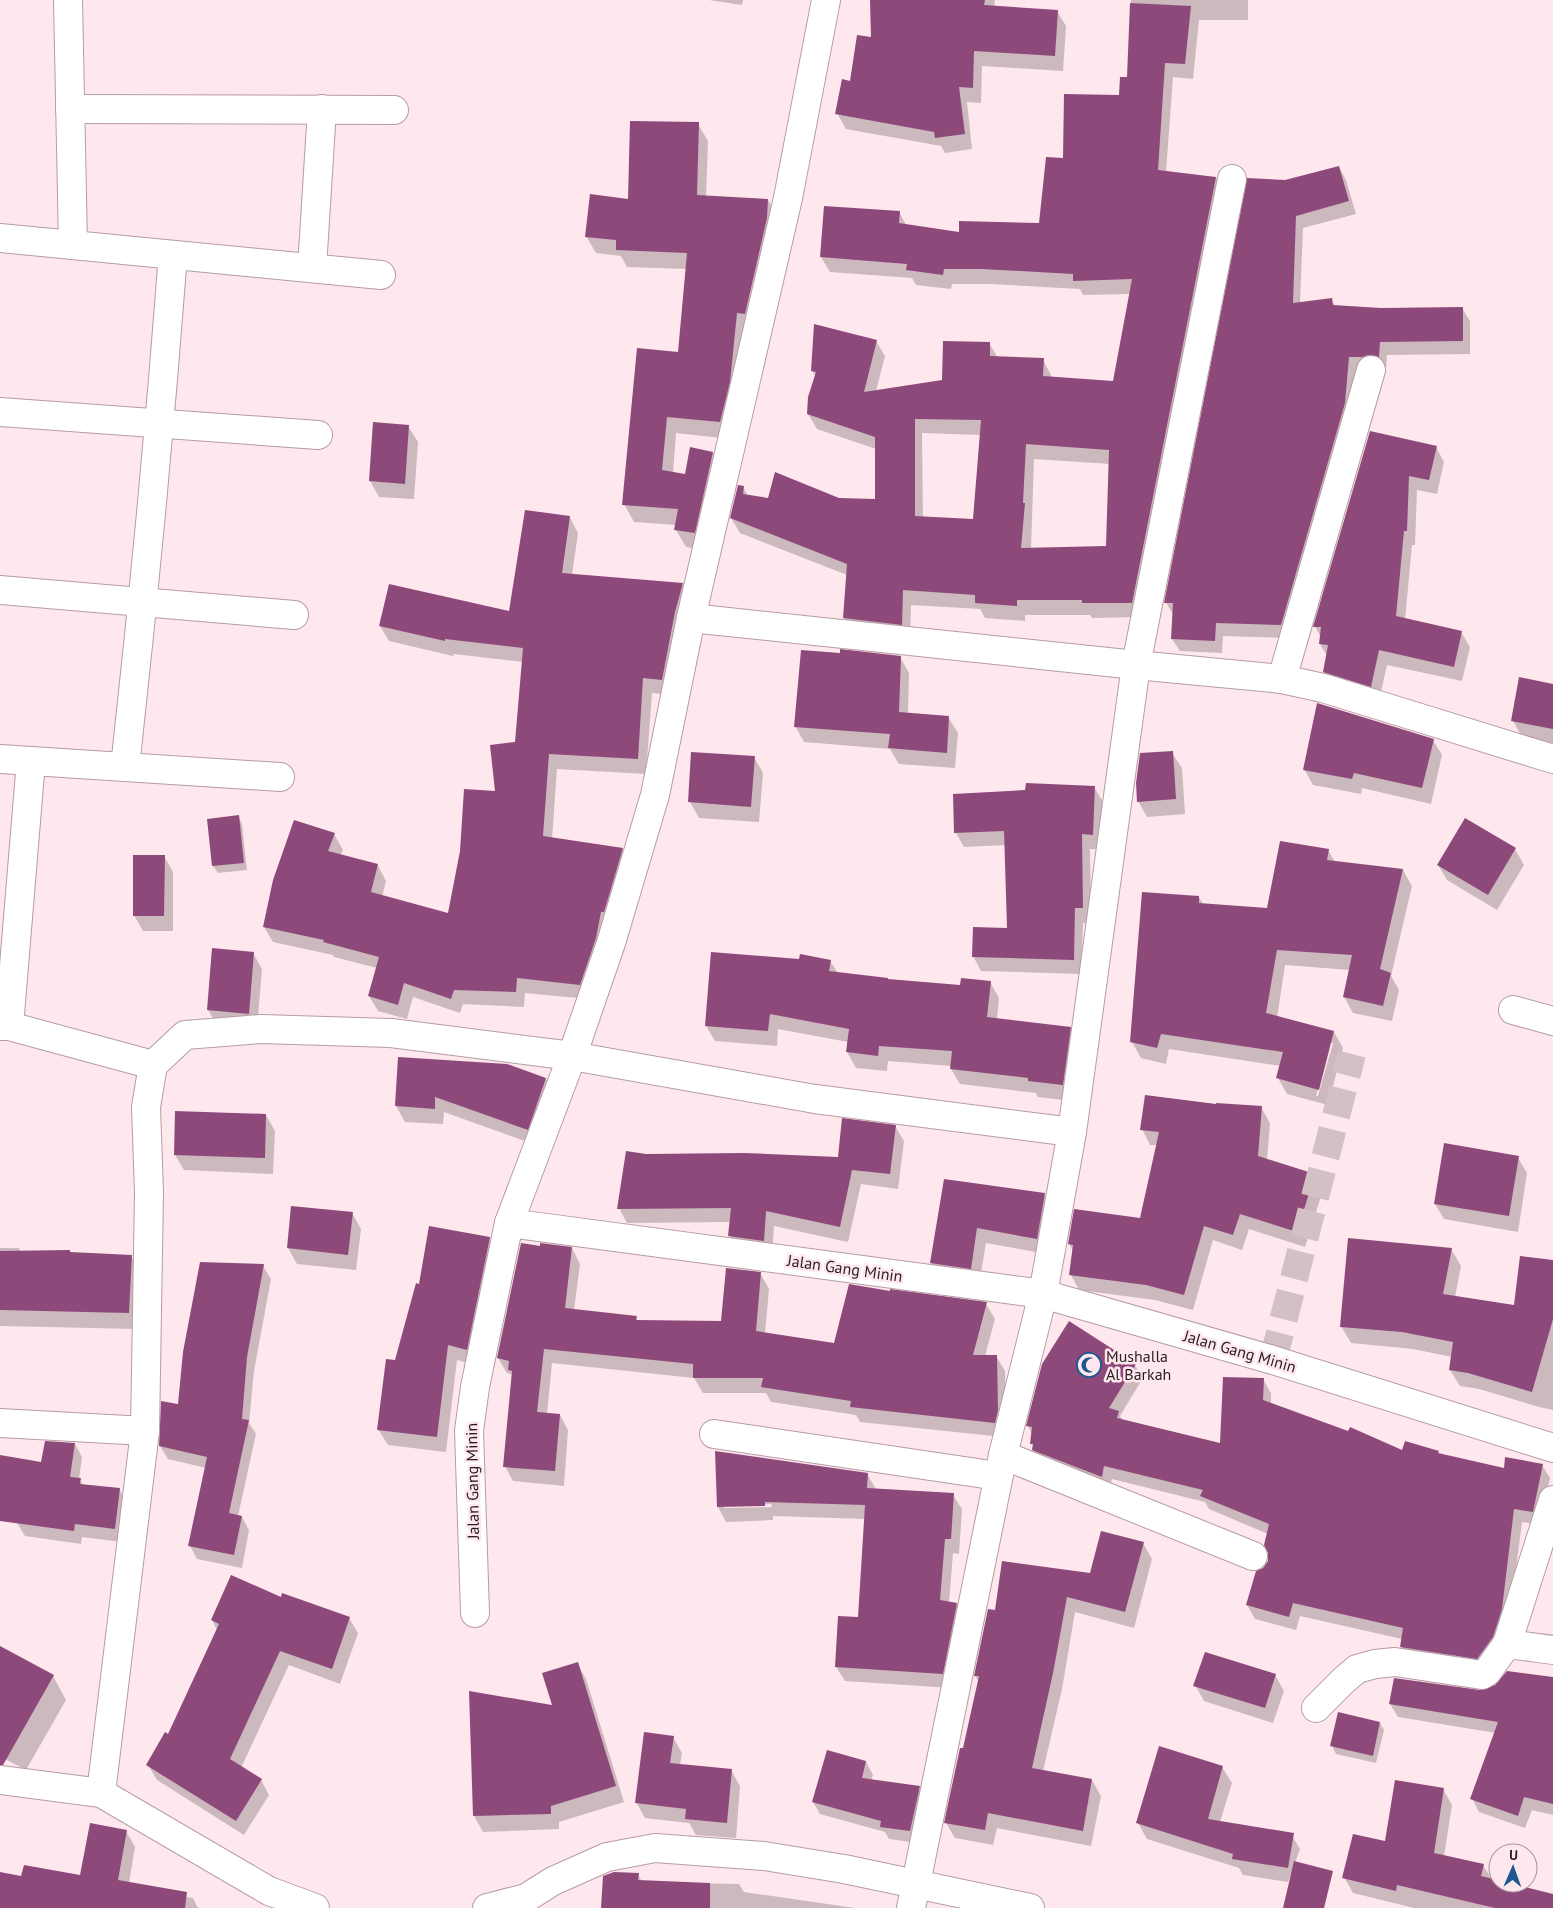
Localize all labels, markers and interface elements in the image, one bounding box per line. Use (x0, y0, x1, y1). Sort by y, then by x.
street label: Jalan Gang Minin (785, 1250, 904, 1286)
street label: Jalan Gang Minin (1180, 1325, 1299, 1377)
place label: Mushalla Al Barkah (1106, 1346, 1171, 1384)
mosque icon: Mushalla Al Barkah (1076, 1352, 1102, 1378)
street label: Jalan Gang Minin (461, 1423, 483, 1540)
north arrow (1488, 1843, 1538, 1893)
text: U (1509, 1846, 1518, 1864)

